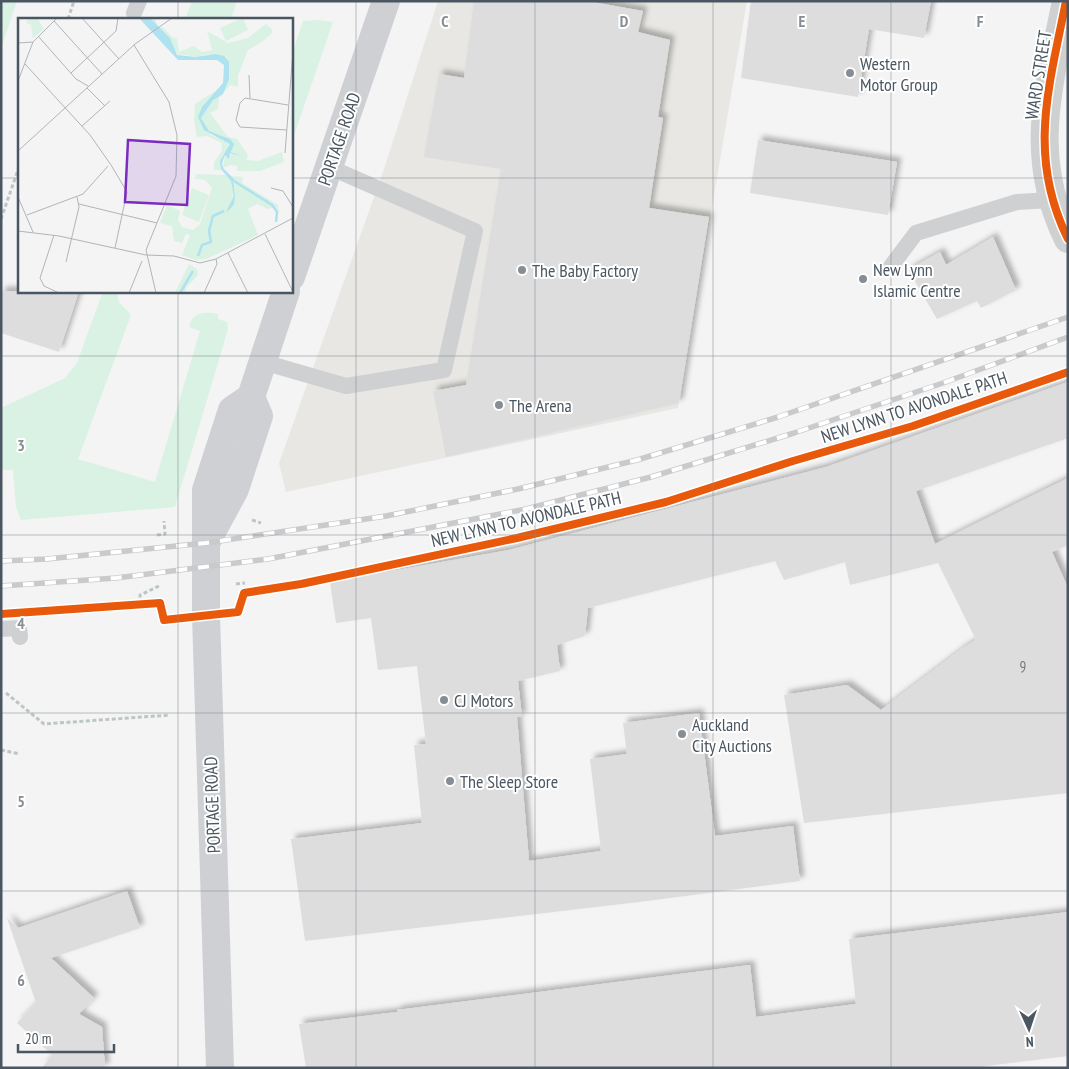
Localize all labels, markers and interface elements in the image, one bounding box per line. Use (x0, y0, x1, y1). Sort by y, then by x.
text: C (441, 11, 449, 31)
text: D (620, 11, 629, 31)
text: E (799, 11, 806, 31)
text: F (977, 11, 984, 31)
inset map (18, 18, 292, 292)
street label: WARD STREET (1020, 29, 1056, 121)
place label: Western Motor Group (860, 52, 938, 96)
marker: Western Motor Group (844, 67, 856, 79)
street label: PORTAGE ROAD (312, 90, 366, 188)
place label: New Lynn Islamic Centre (873, 258, 961, 302)
place label: The Baby Factory (532, 259, 638, 282)
marker: The Baby Factory (516, 264, 528, 276)
marker: New Lynn Islamic Centre (857, 273, 869, 285)
street label: NEW LYNN TO AVONDALE PATH (818, 366, 1010, 448)
place label: The Arena (509, 394, 572, 417)
marker: The Arena (493, 399, 505, 411)
text: 3 (17, 435, 25, 455)
street label: NEW LYNN TO AVONDALE PATH (429, 486, 623, 552)
text: 4 (17, 613, 25, 633)
house number: 9 (1020, 657, 1026, 676)
place label: CJ Motors (454, 689, 513, 712)
marker: CJ Motors (438, 694, 450, 706)
place label: Auckland City Auctions (692, 713, 772, 757)
marker: Auckland City Auctions (676, 728, 688, 740)
street label: PORTAGE ROAD (199, 756, 225, 854)
place label: The Sleep Store (460, 770, 558, 793)
marker: The Sleep Store (444, 775, 456, 787)
text: 5 (17, 791, 25, 811)
text: 6 (17, 970, 25, 990)
north arrow (1004, 1004, 1054, 1054)
scale bar (18, 1022, 114, 1054)
text: 20 m (25, 1029, 51, 1048)
text: N (1025, 1033, 1034, 1051)

